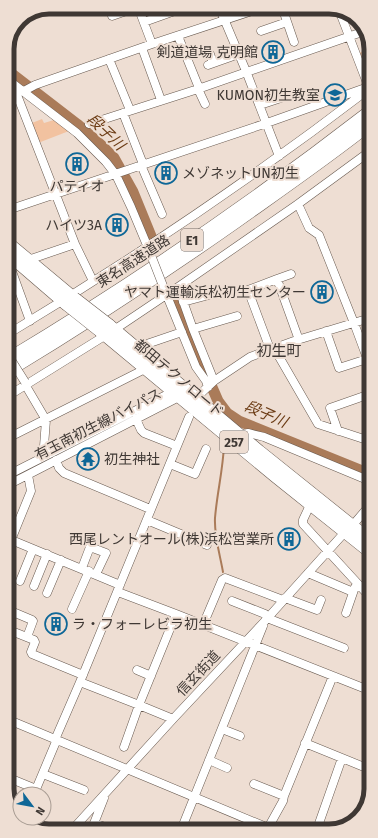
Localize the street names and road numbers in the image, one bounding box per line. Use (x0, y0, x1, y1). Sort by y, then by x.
road number: E1 (181, 229, 203, 251)
street label: 東名高速道路 (93, 231, 173, 291)
street label: 都田テクノロード (131, 336, 227, 421)
street label: 有玉南初生線バイパス (32, 385, 164, 464)
road number: 257 (220, 431, 248, 453)
street label: 信玄街道 (173, 647, 224, 700)

